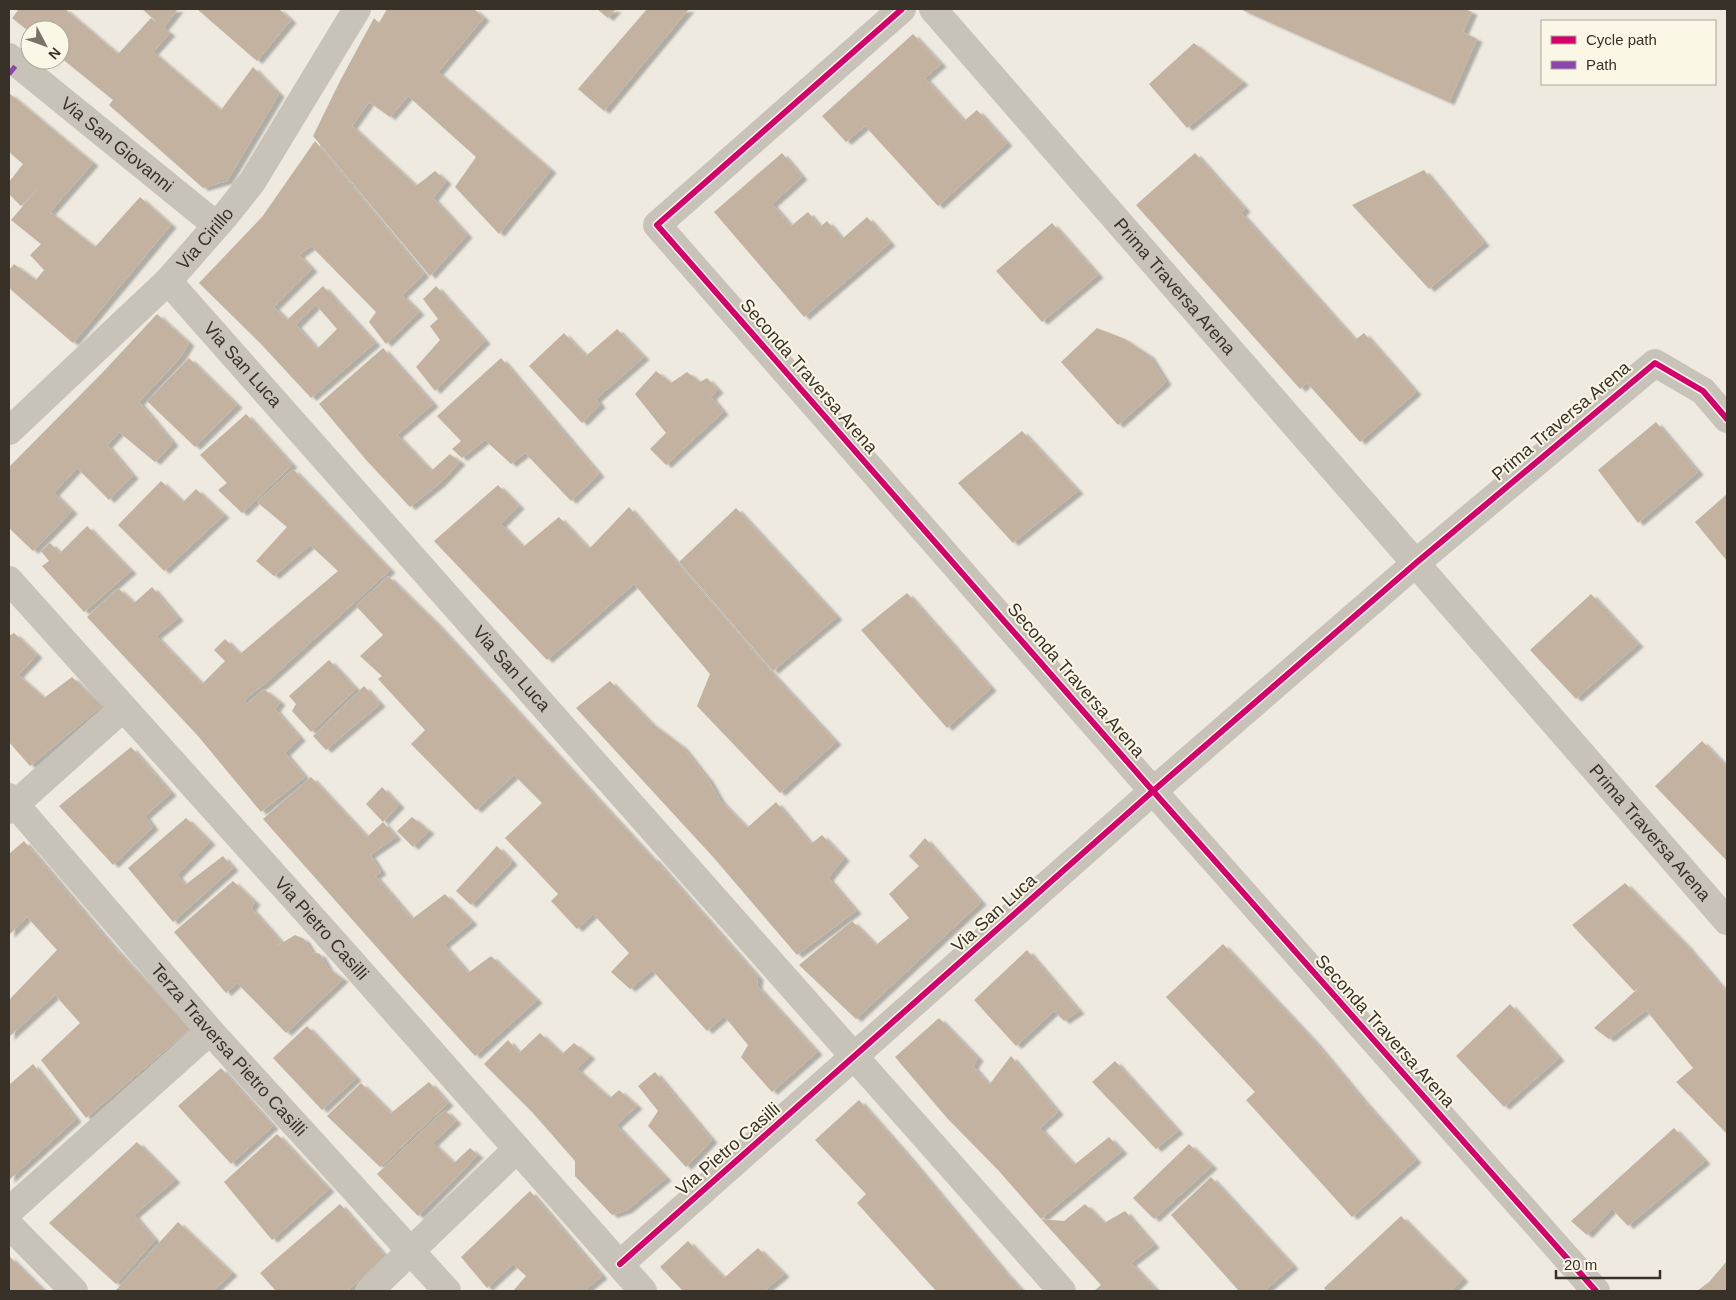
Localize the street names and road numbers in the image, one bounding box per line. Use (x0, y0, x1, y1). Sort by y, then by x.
street label: Via San Giovanni (57, 93, 177, 196)
street label: Via Cirillo (173, 204, 238, 274)
street label: Prima Traversa Arena (1110, 214, 1240, 360)
street label: Seconda Traversa Arena (736, 295, 882, 458)
street label: Via San Luca (200, 318, 286, 412)
street label: Prima Traversa Arena (1488, 357, 1635, 485)
street label: Seconda Traversa Arena (1003, 599, 1149, 762)
street label: Via San Luca (469, 622, 555, 716)
street label: Prima Traversa Arena (1585, 760, 1715, 906)
street label: Via San Luca (948, 869, 1041, 956)
street label: Via Pietro Casilli (270, 873, 373, 984)
street label: Seconda Traversa Arena (1311, 951, 1459, 1112)
street label: Terza Traversa Pietro Casilli (147, 960, 311, 1140)
street label: Via Pietro Casilli (672, 1099, 784, 1199)

